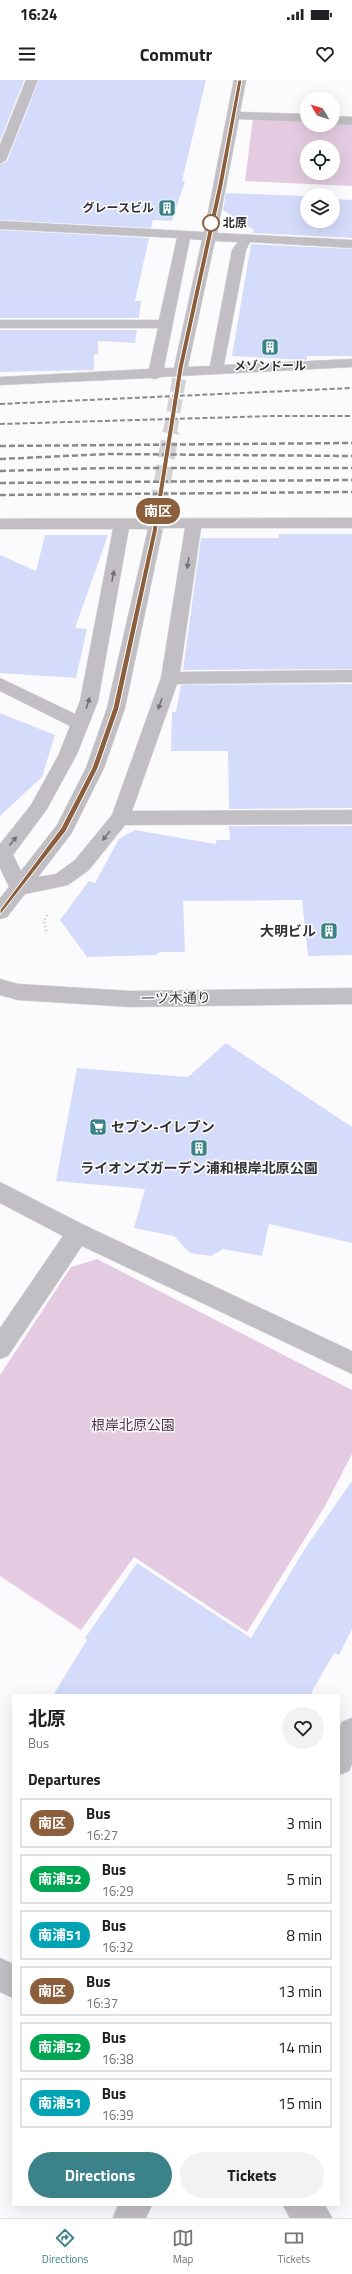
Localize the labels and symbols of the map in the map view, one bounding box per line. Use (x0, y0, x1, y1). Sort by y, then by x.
north arrow (300, 92, 340, 132)
place label: グレースビル (83, 198, 154, 217)
building icon: グレースビル (157, 198, 177, 218)
place label: 北原 (223, 213, 247, 232)
marker: 北原 (202, 214, 220, 232)
building icon: メゾンドール (260, 337, 280, 357)
place label: メゾンドール (234, 356, 306, 375)
line badge: 南区 (140, 498, 176, 524)
one-way arrow (185, 557, 191, 569)
one-way arrow (110, 570, 116, 582)
one-way arrow (85, 697, 91, 709)
one-way arrow (157, 698, 163, 710)
one-way arrow (101, 830, 110, 841)
one-way arrow (9, 836, 17, 847)
place label: 大明ビル (260, 920, 316, 941)
building icon: 大明ビル (319, 921, 339, 941)
street label: 一ツ木通り (141, 986, 211, 1009)
place label: セブン-イレブン (111, 1116, 215, 1137)
supermarket icon: セブン-イレブン (88, 1117, 108, 1137)
building icon: ライオンズガーデン浦和根岸北原公園 (189, 1138, 209, 1158)
place label: ライオンズガーデン浦和根岸北原公園 (80, 1157, 318, 1178)
park label: 根岸北原公園 (91, 1414, 175, 1435)

